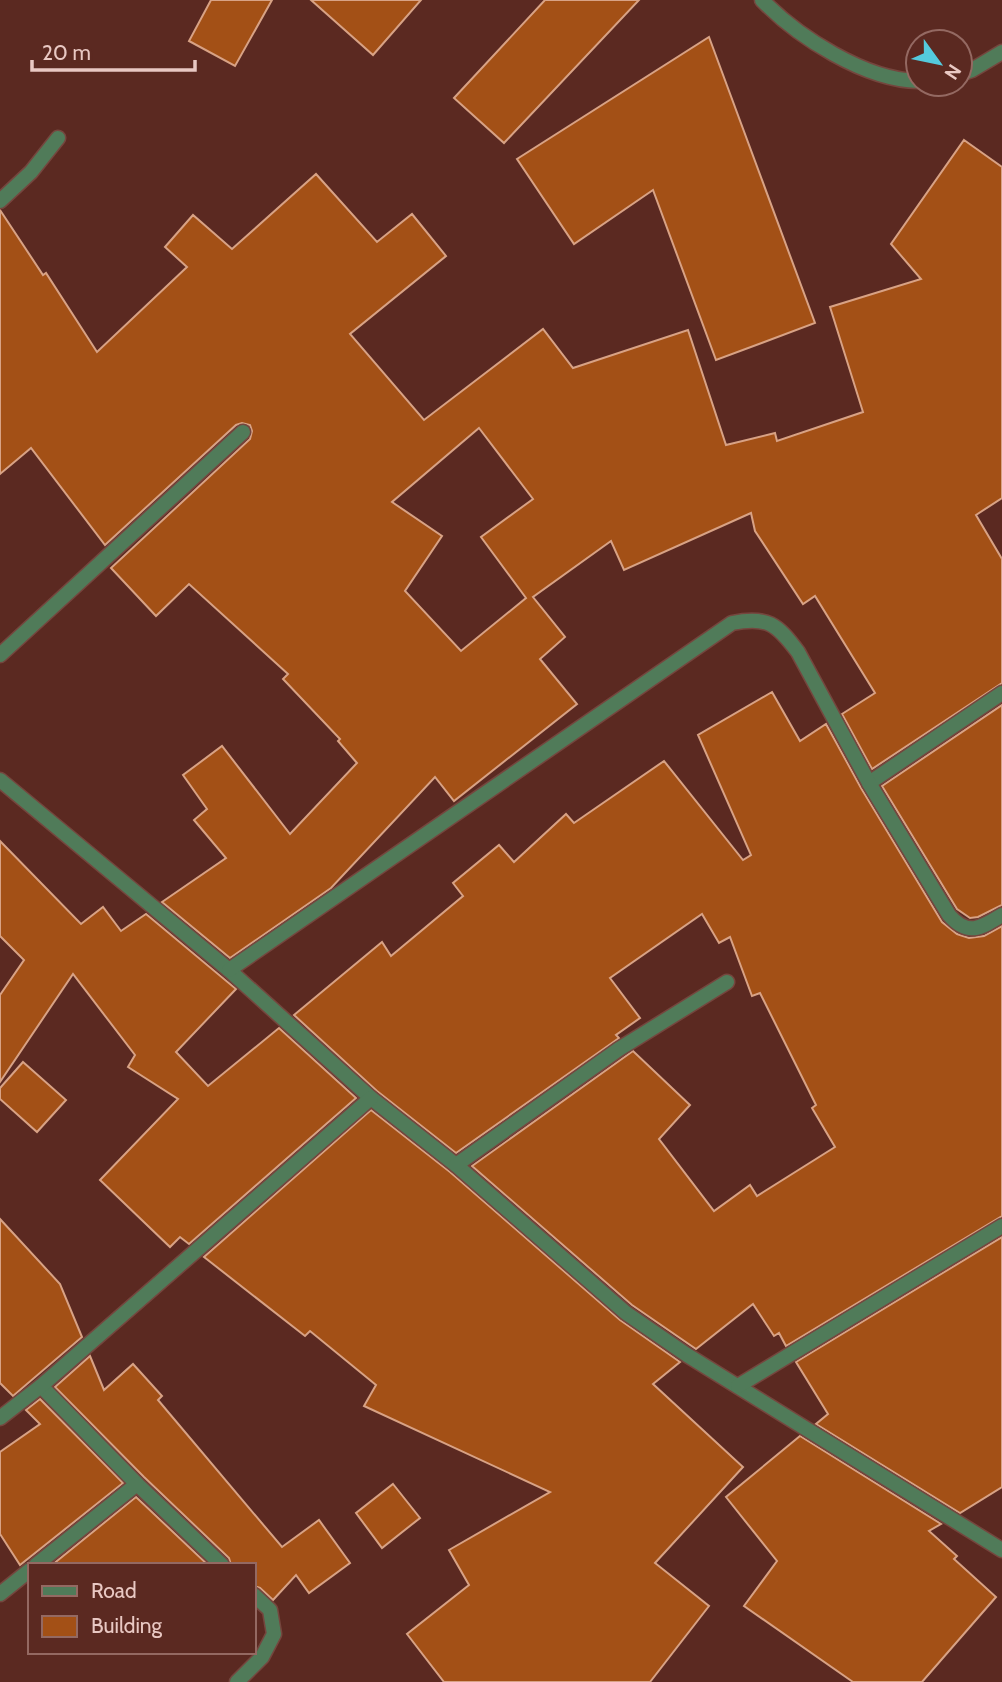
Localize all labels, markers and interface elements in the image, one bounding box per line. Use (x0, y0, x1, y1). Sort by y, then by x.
scale bar (32, 28, 194, 72)
north arrow (904, 28, 974, 98)
text: 20 m (42, 40, 91, 65)
text: N (940, 60, 966, 84)
legend (28, 1563, 256, 1654)
text: Road (91, 1578, 137, 1603)
text: Building (91, 1613, 163, 1638)

